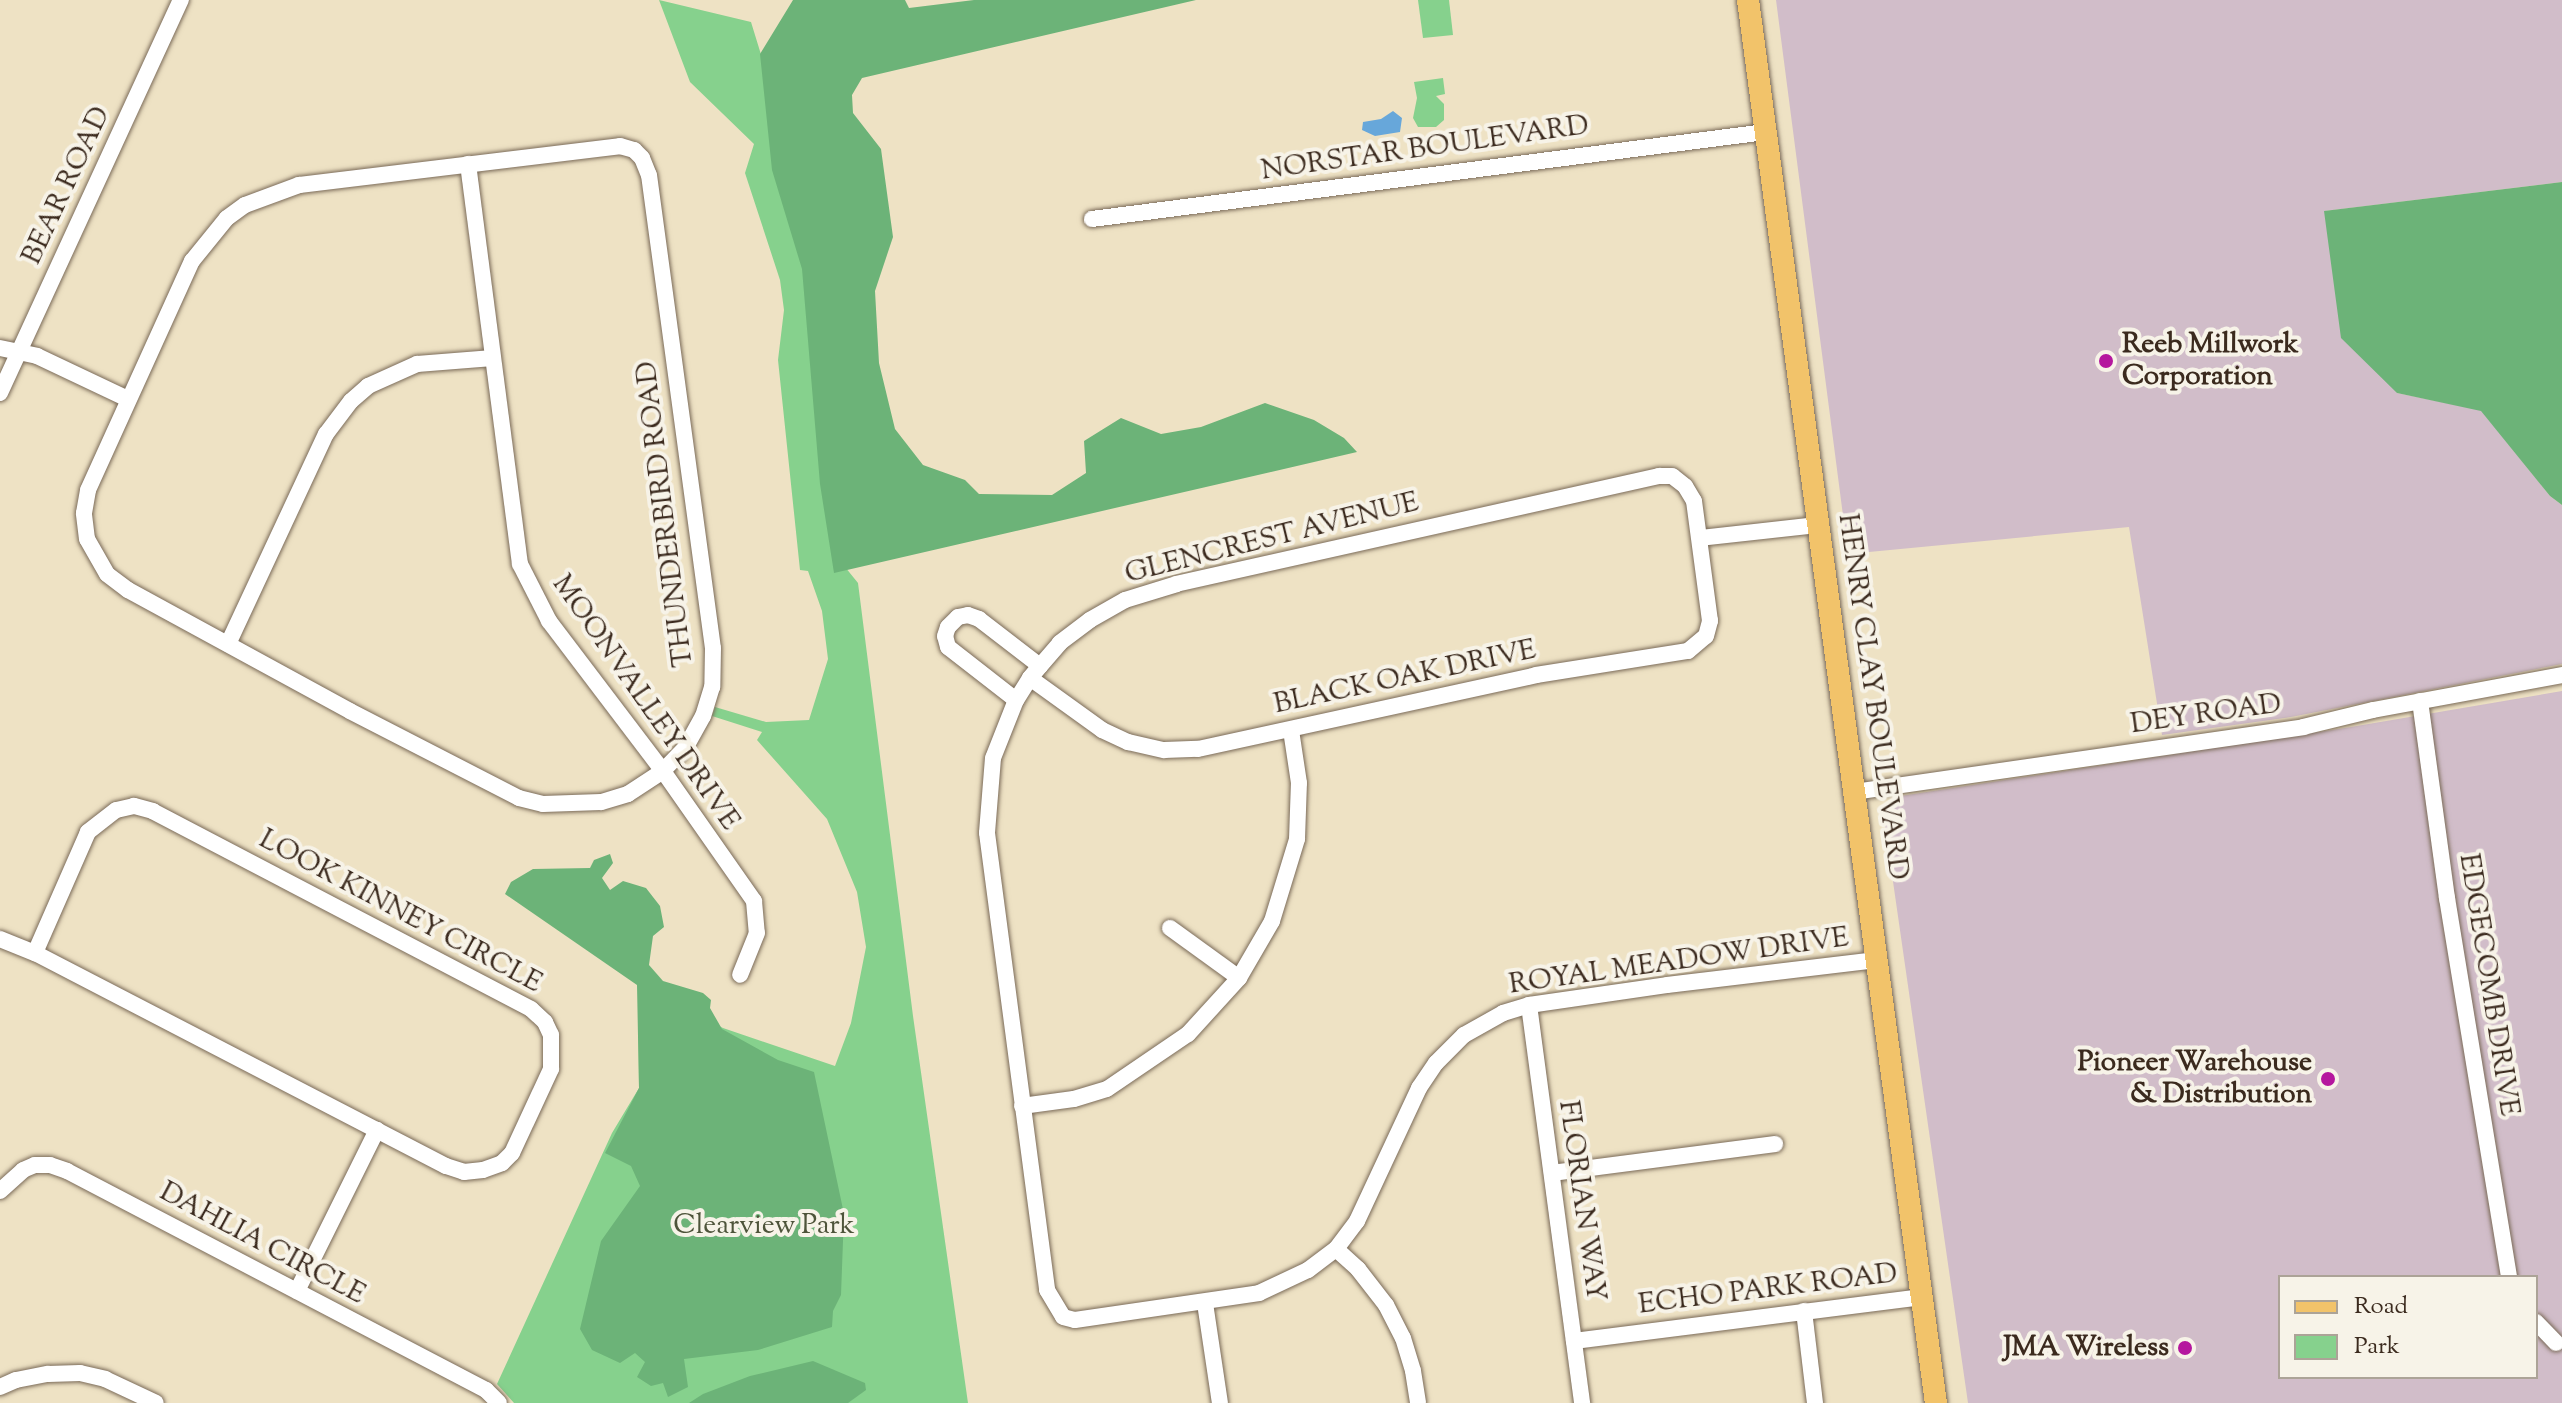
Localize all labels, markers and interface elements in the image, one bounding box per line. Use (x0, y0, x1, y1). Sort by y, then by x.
street label: BEAR ROAD (16, 102, 118, 270)
street label: NORSTAR BOULEVARD (1259, 109, 1591, 189)
place label: Reeb Millwork Corporation (2122, 328, 2298, 394)
marker: Reeb Millwork Corporation (2097, 352, 2115, 370)
street label: THUNDERBIRD ROAD (631, 359, 701, 669)
street label: GLENCREST AVENUE (1122, 486, 1422, 592)
street label: HENRY CLAY BOULEVARD (1830, 512, 1914, 882)
street label: MOONVALLEY DRIVE (544, 569, 746, 837)
street label: BLACK OAK DRIVE (1271, 634, 1539, 722)
street label: DEY ROAD (2129, 688, 2283, 742)
street label: LOOK KINNEY CIRCLE (253, 823, 547, 1001)
street label: EDGECOMB DRIVE (2451, 851, 2525, 1119)
street label: ROYAL MEADOW DRIVE (1507, 922, 1851, 1002)
place label: Pioneer Warehouse & Distribution (2078, 1046, 2312, 1112)
marker: Pioneer Warehouse & Distribution (2319, 1070, 2337, 1088)
street label: FLORIAN WAY (1550, 1098, 1612, 1304)
street label: DAHLIA CIRCLE (153, 1176, 371, 1312)
park label: Clearview Park (673, 1209, 855, 1243)
street label: ECHO PARK ROAD (1637, 1257, 1899, 1323)
legend (2278, 1275, 2538, 1379)
text: Road (2354, 1290, 2408, 1324)
text: Park (2354, 1330, 2400, 1364)
place label: JMA Wireless (2003, 1331, 2169, 1365)
marker: JMA Wireless (2176, 1339, 2194, 1357)

